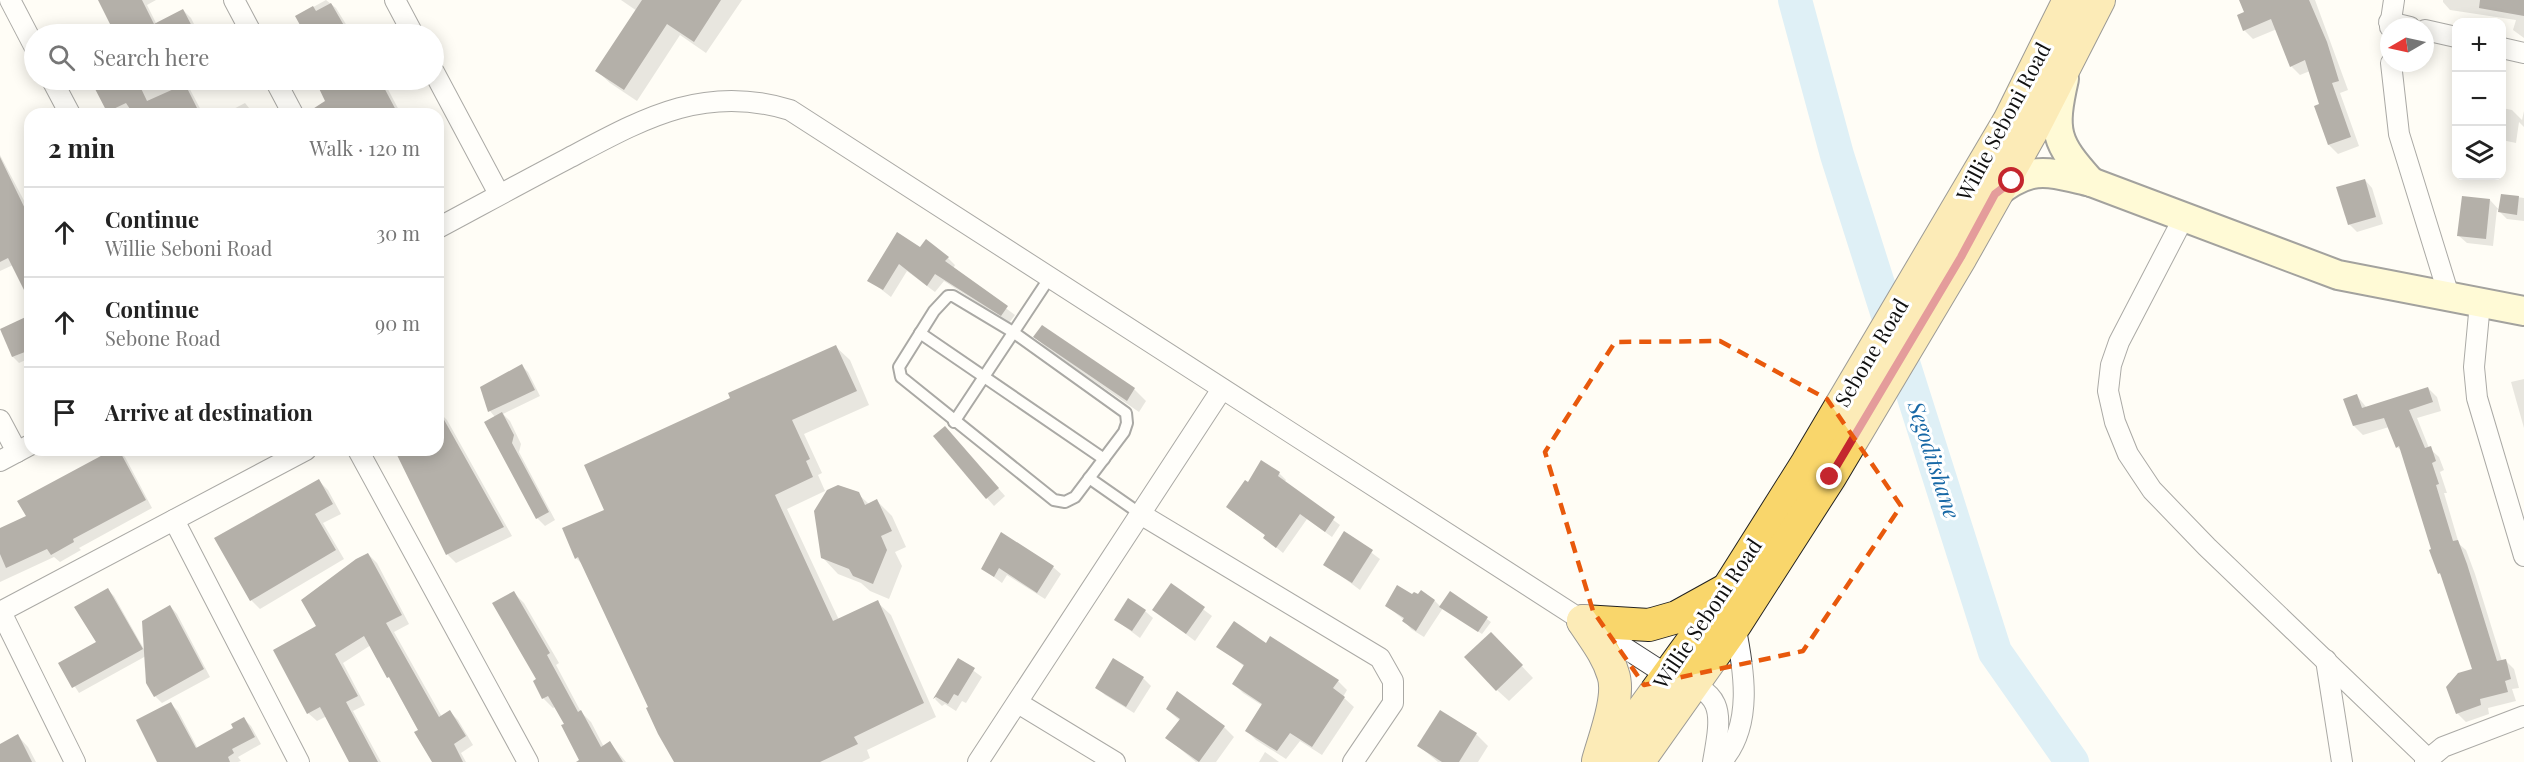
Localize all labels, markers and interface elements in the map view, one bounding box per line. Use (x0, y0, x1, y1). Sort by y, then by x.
north arrow (2380, 18, 2434, 72)
map controls (2452, 18, 2506, 180)
button: + (2452, 18, 2506, 72)
search box (24, 24, 444, 90)
street label: Willie Seboni Road (1948, 37, 2056, 206)
icon: search (45, 41, 78, 74)
text: Search here (93, 42, 209, 72)
button: − (2452, 72, 2506, 126)
button: layers (2452, 126, 2506, 180)
text: 2 min (48, 130, 115, 165)
text: Walk · 120 m (310, 134, 420, 161)
route start (1998, 167, 2024, 193)
text: Continue (105, 204, 199, 234)
icon: ahead (48, 216, 81, 249)
text: 30 m (376, 219, 420, 246)
text: Willie Seboni Road (105, 234, 272, 261)
street label: Sebone Road (1827, 293, 1914, 411)
text: Continue (105, 294, 199, 324)
icon: ahead (48, 306, 81, 339)
text: 90 m (375, 309, 420, 336)
text: Sebone Road (105, 324, 221, 351)
icon: arrive (48, 396, 81, 429)
water label: Segoditshane (1902, 396, 1968, 523)
text: Arrive at destination (105, 397, 313, 427)
route end (1816, 463, 1842, 489)
street label: Willie Seboni Road (1645, 532, 1767, 694)

